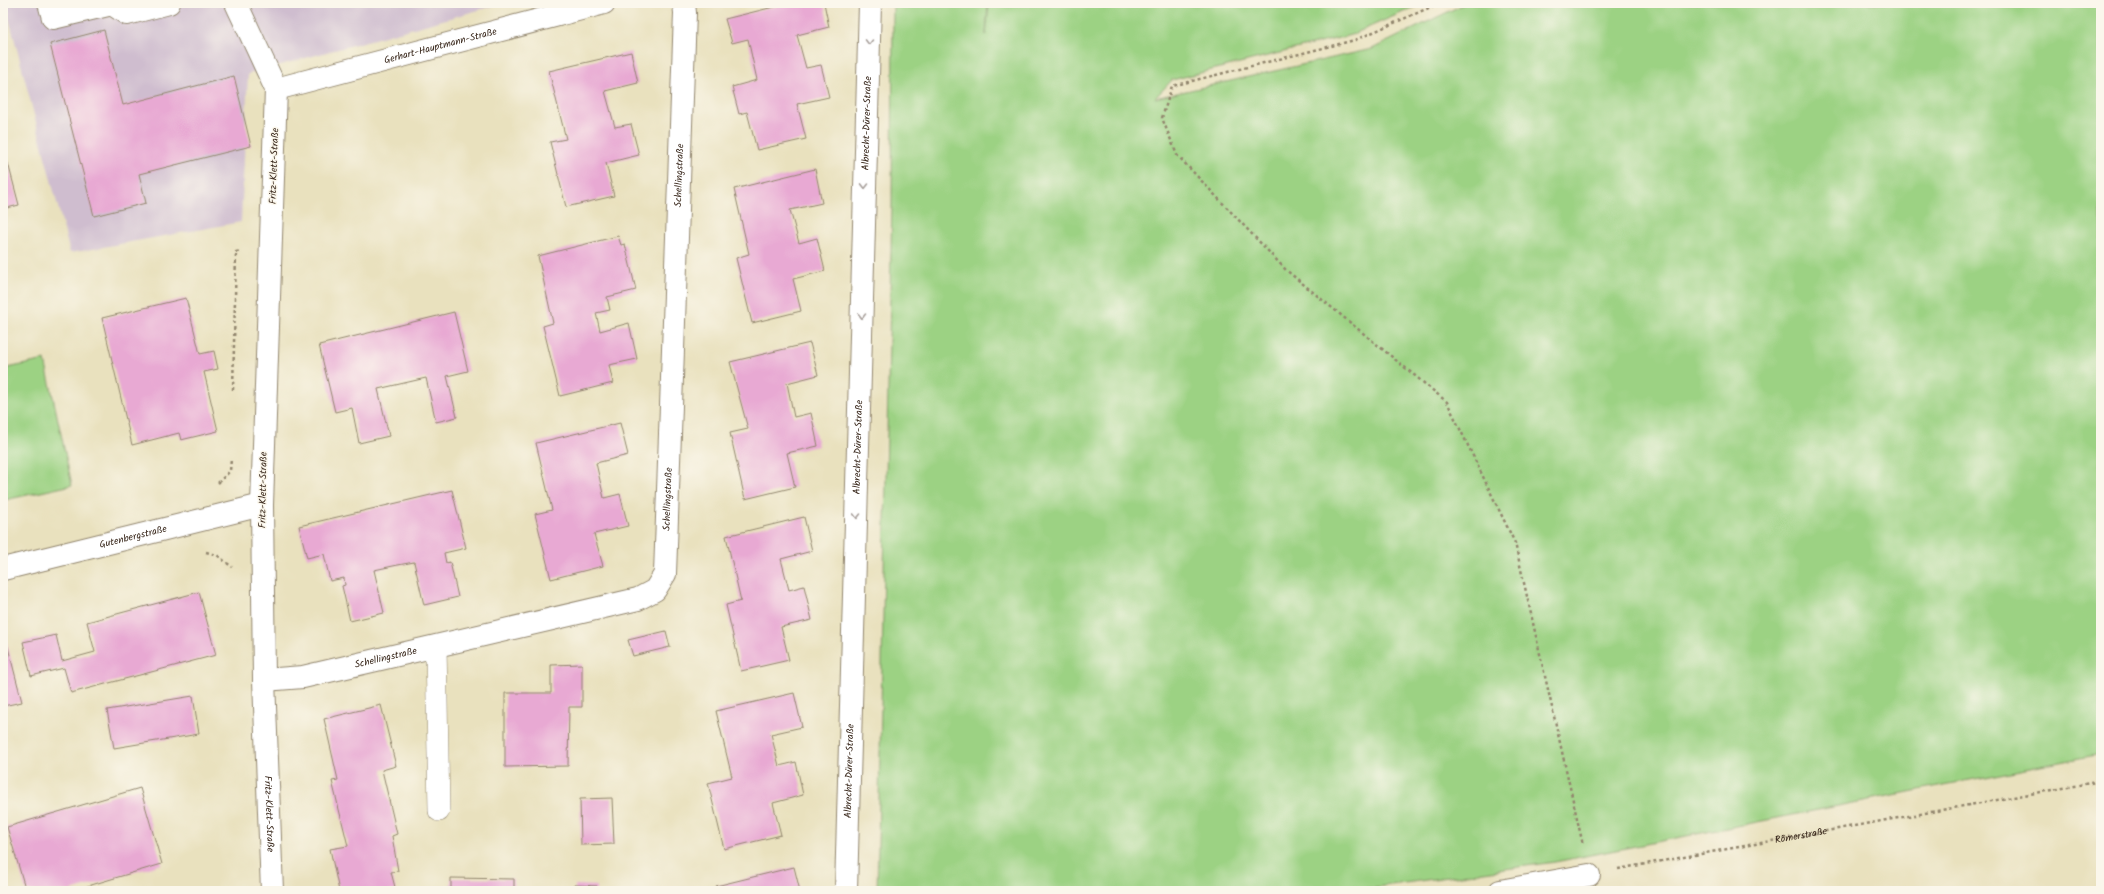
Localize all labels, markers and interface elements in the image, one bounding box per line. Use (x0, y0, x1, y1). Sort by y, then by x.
street label: Gerhart-Hauptmann-Straße (382, 23, 499, 68)
one-way arrow (865, 39, 873, 45)
street label: Albrecht-Dürer-Straße (857, 75, 876, 171)
street label: Fritz-Klett-Straße (265, 127, 283, 205)
street label: Schellingstraße (670, 143, 688, 207)
one-way arrow (861, 183, 870, 189)
one-way arrow (858, 313, 866, 319)
street label: Albrecht-Dürer-Straße (849, 399, 867, 495)
street label: Fritz-Klett-Straße (254, 451, 272, 528)
street label: Schellingstraße (659, 467, 677, 531)
one-way arrow (853, 513, 861, 519)
street label: Gutenbergstraße (98, 521, 169, 553)
street label: Schellingstraße (353, 643, 419, 673)
street label: Albrecht-Dürer-Straße (840, 723, 859, 818)
street label: Fritz-Klett-Straße (260, 775, 279, 853)
street label: Römerstraße (1774, 823, 1829, 848)

